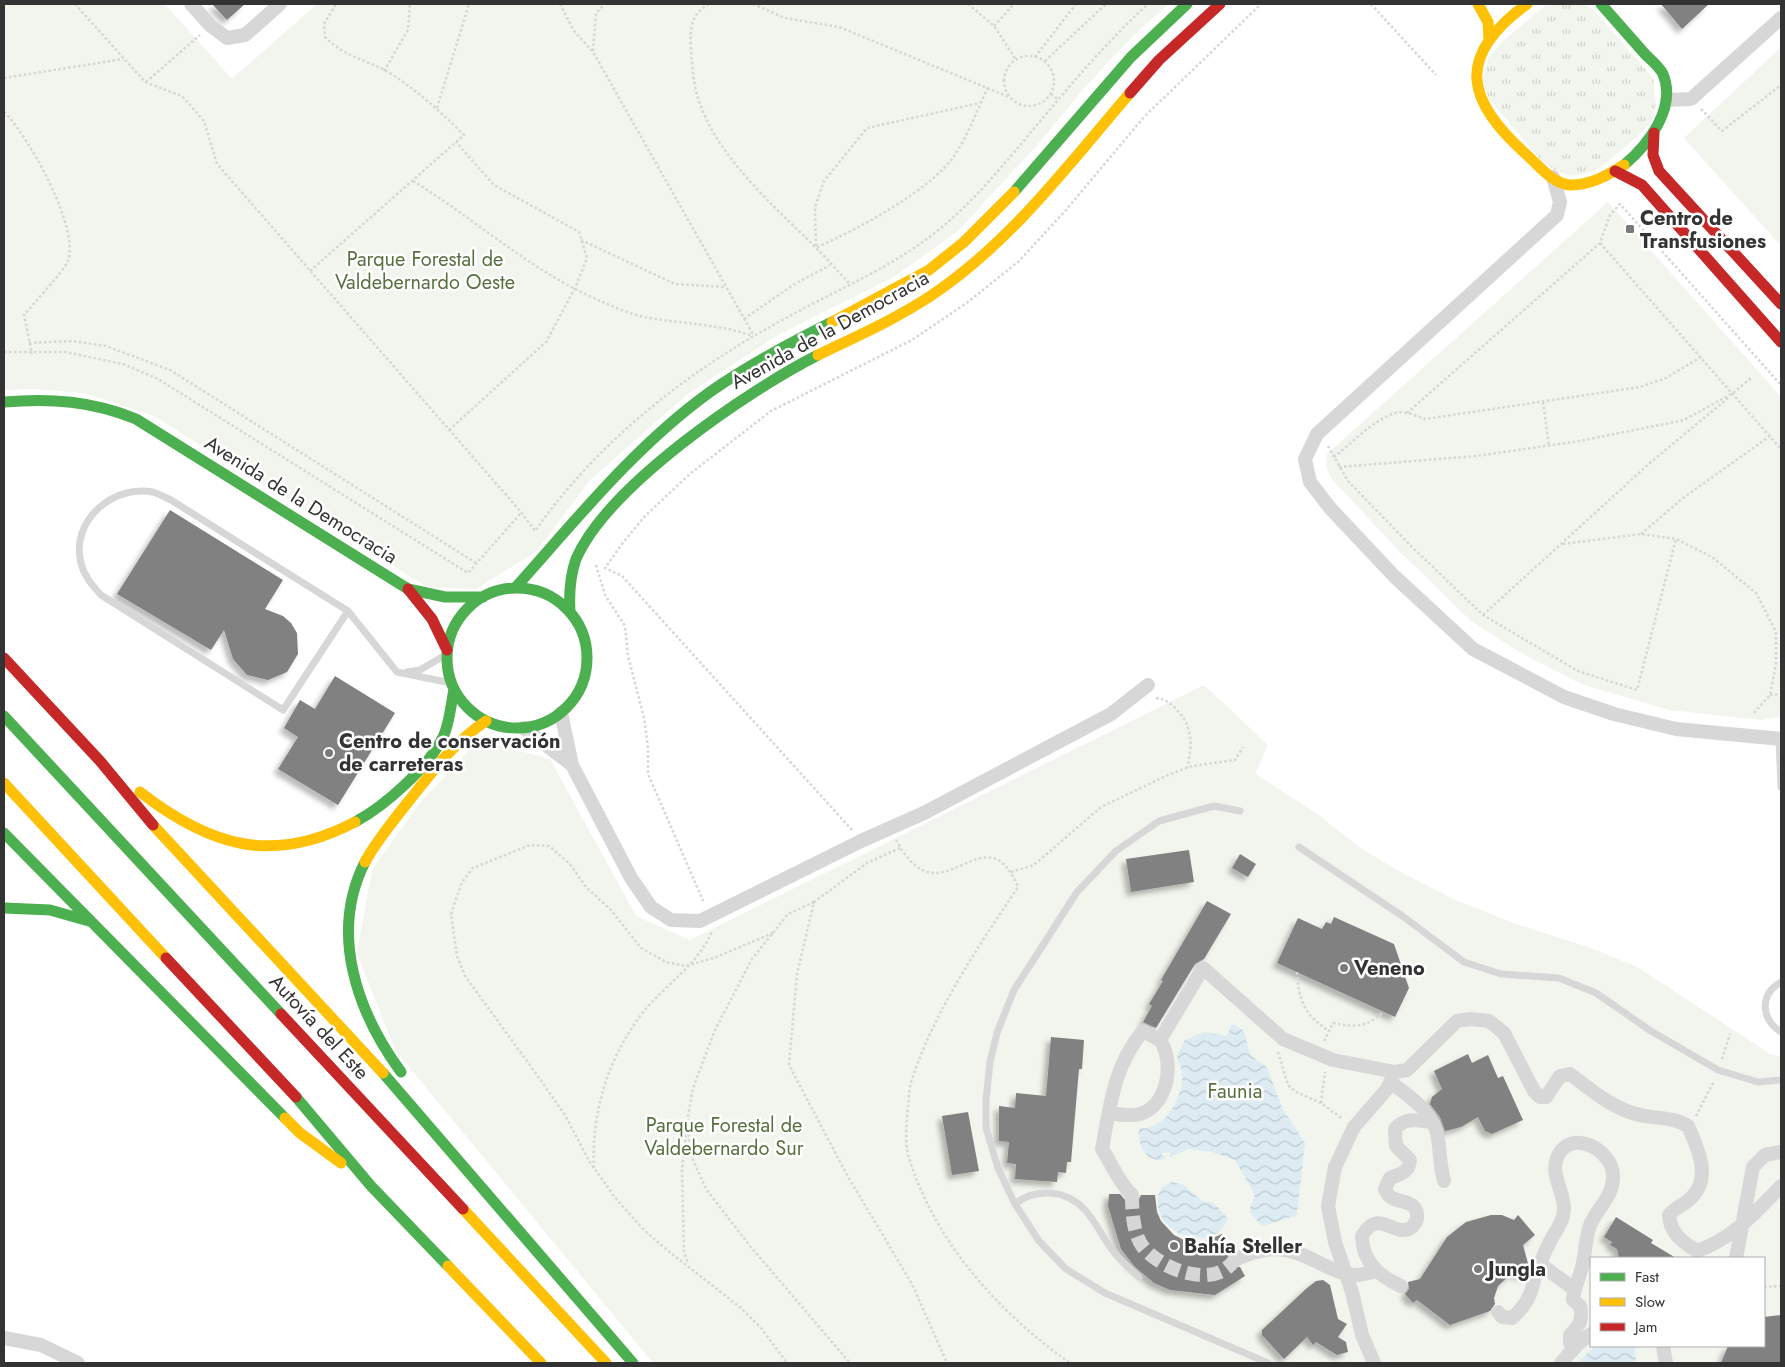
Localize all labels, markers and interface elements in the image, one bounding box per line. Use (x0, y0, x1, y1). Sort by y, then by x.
place label: Centro de Transfusiones (1640, 204, 1766, 256)
marker: Centro de Transfusiones (1624, 223, 1636, 235)
park label: Parque Forestal de Valdebernardo Oeste (335, 245, 515, 297)
street label: Avenida de la Democracia (726, 263, 934, 397)
street label: Avenida de la Democracia (199, 429, 403, 571)
place label: Centro de conservación de carreteras (339, 727, 560, 779)
marker: Centro de conservación de carreteras (323, 747, 335, 759)
place label: Veneno (1353, 954, 1425, 983)
marker: Veneno (1338, 962, 1350, 974)
street label: Autovía del Este (262, 968, 376, 1086)
park label: Faunia (1208, 1077, 1262, 1106)
park label: Parque Forestal de Valdebernardo Sur (644, 1111, 804, 1163)
place label: Bahía Steller (1184, 1232, 1303, 1261)
marker: Bahía Steller (1168, 1240, 1180, 1252)
place label: Jungla (1484, 1255, 1546, 1284)
legend (1590, 1257, 1765, 1347)
marker: Jungla (1472, 1263, 1484, 1275)
text: Fast (1635, 1266, 1659, 1288)
text: Slow (1635, 1291, 1666, 1313)
text: Jam (1633, 1316, 1658, 1338)

